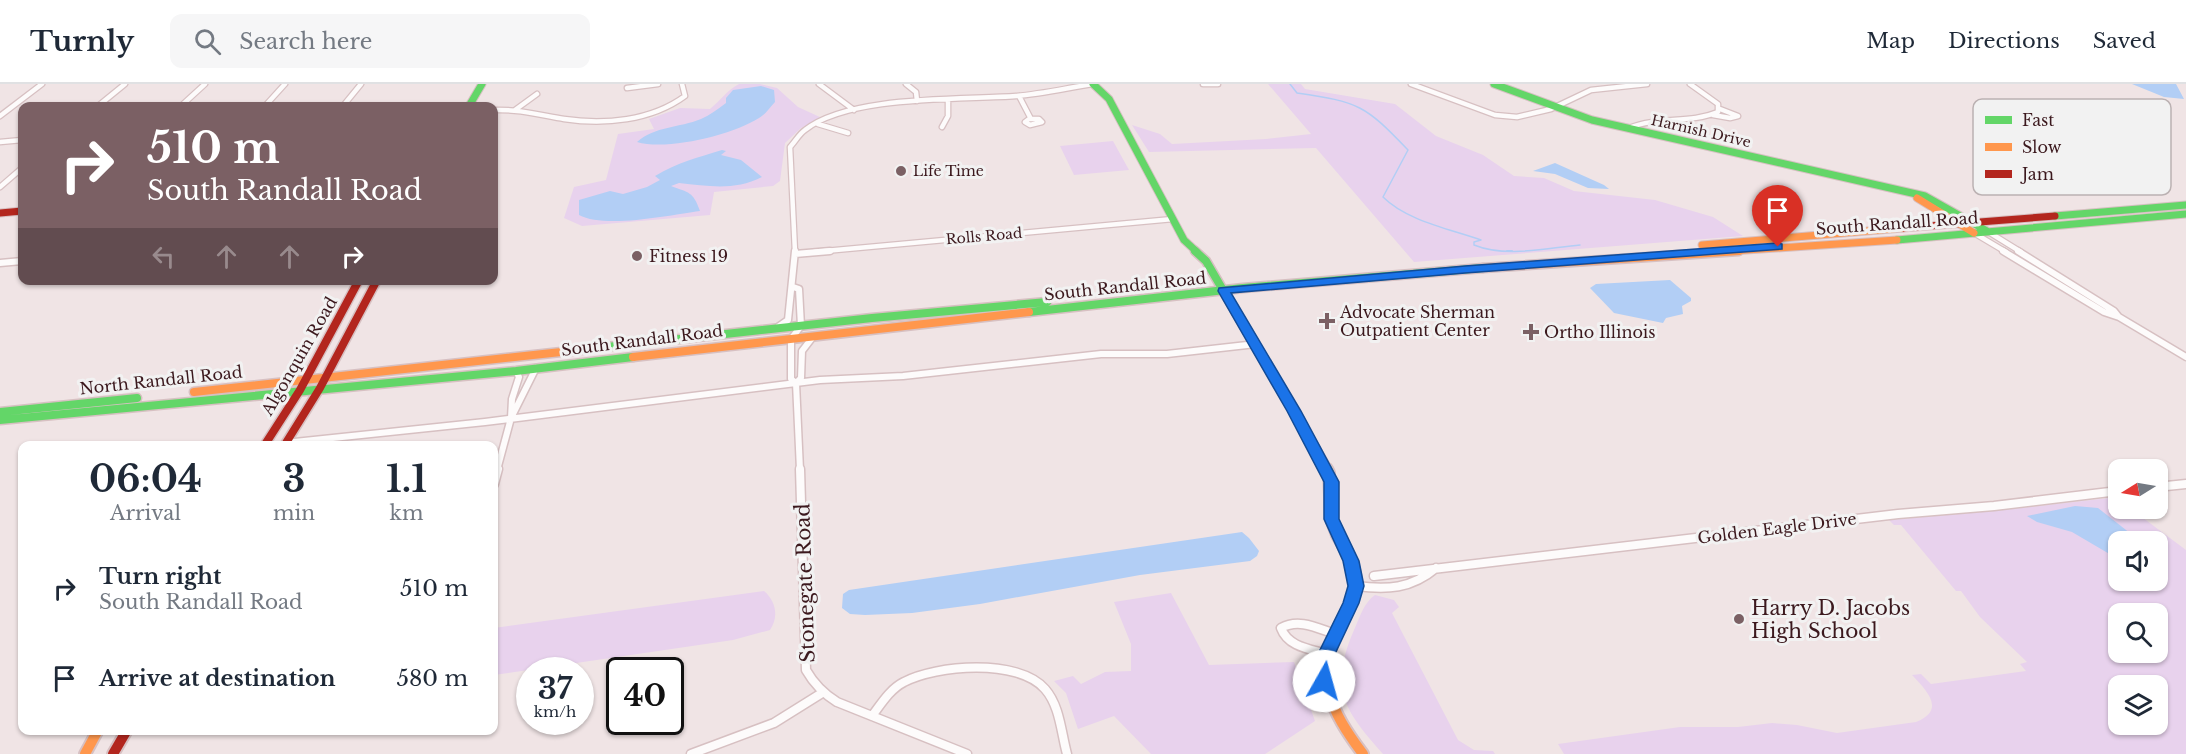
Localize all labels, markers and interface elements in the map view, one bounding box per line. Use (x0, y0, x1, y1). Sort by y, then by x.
search box (170, 14, 590, 68)
text: Turnly (30, 24, 134, 59)
icon: search (191, 25, 224, 58)
text: Search here (239, 28, 372, 55)
text: Map (1866, 28, 1915, 54)
text: Directions (1948, 28, 2060, 54)
text: Saved (2093, 28, 2156, 54)
legend (1973, 99, 2171, 195)
text: Fast (2022, 110, 2054, 130)
street label: Harnish Drive (1649, 111, 1753, 151)
text: 510 m (147, 122, 280, 174)
icon: right (48, 126, 126, 204)
text: Slow (2022, 137, 2062, 157)
place label: Life Time (913, 162, 984, 180)
marker: Life Time (894, 164, 908, 178)
text: Jam (2020, 164, 2054, 184)
text: South Randall Road (147, 174, 422, 207)
pin (1752, 185, 1803, 247)
icon: arrive (1761, 194, 1794, 227)
street label: South Randall Road (1815, 207, 1979, 239)
street label: Rolls Road (945, 224, 1024, 248)
icon: left (147, 240, 180, 273)
icon: ahead (210, 240, 243, 273)
icon: ahead (273, 240, 306, 273)
icon: right (336, 240, 369, 273)
place label: Fitness 19 (649, 246, 728, 266)
marker: Fitness 19 (630, 249, 644, 263)
street label: South Randall Road (1043, 268, 1207, 304)
street label: Algonquin Road (256, 293, 341, 420)
place label: Advocate Sherman Outpatient Center (1339, 302, 1495, 340)
marker: Advocate Sherman Outpatient Center (1318, 312, 1336, 330)
street label: South Randall Road (560, 320, 724, 360)
place label: Ortho Illinois (1544, 322, 1656, 342)
marker: Ortho Illinois (1522, 323, 1540, 341)
street label: North Randall Road (79, 361, 243, 398)
text: 06:04 (89, 457, 202, 502)
text: 3 (283, 457, 305, 502)
text: 1.1 (386, 457, 427, 502)
north arrow (2108, 459, 2168, 519)
map controls (2108, 459, 2168, 735)
text: Arrival (110, 501, 181, 525)
text: min (273, 501, 315, 525)
text: km (390, 501, 423, 525)
street label: Stonegate Road (790, 503, 820, 663)
street label: Golden Eagle Drive (1696, 508, 1858, 548)
button: sound (2108, 531, 2168, 591)
text: Turn right (99, 563, 221, 590)
icon: right (48, 572, 81, 605)
text: 510 m (400, 575, 468, 602)
text: South Randall Road (99, 590, 303, 614)
place label: Harry D. Jacobs High School (1751, 596, 1910, 643)
button: search (2108, 603, 2168, 663)
marker: Harry D. Jacobs High School (1732, 612, 1746, 626)
position arrow (1292, 649, 1356, 713)
speed limit sign: 40 (606, 657, 684, 735)
icon: arrive (48, 662, 81, 695)
text: Arrive at destination (99, 665, 336, 692)
text: 580 m (397, 665, 468, 692)
text: 37 (538, 670, 572, 707)
button: layers (2108, 675, 2168, 735)
text: km/h (534, 702, 576, 721)

